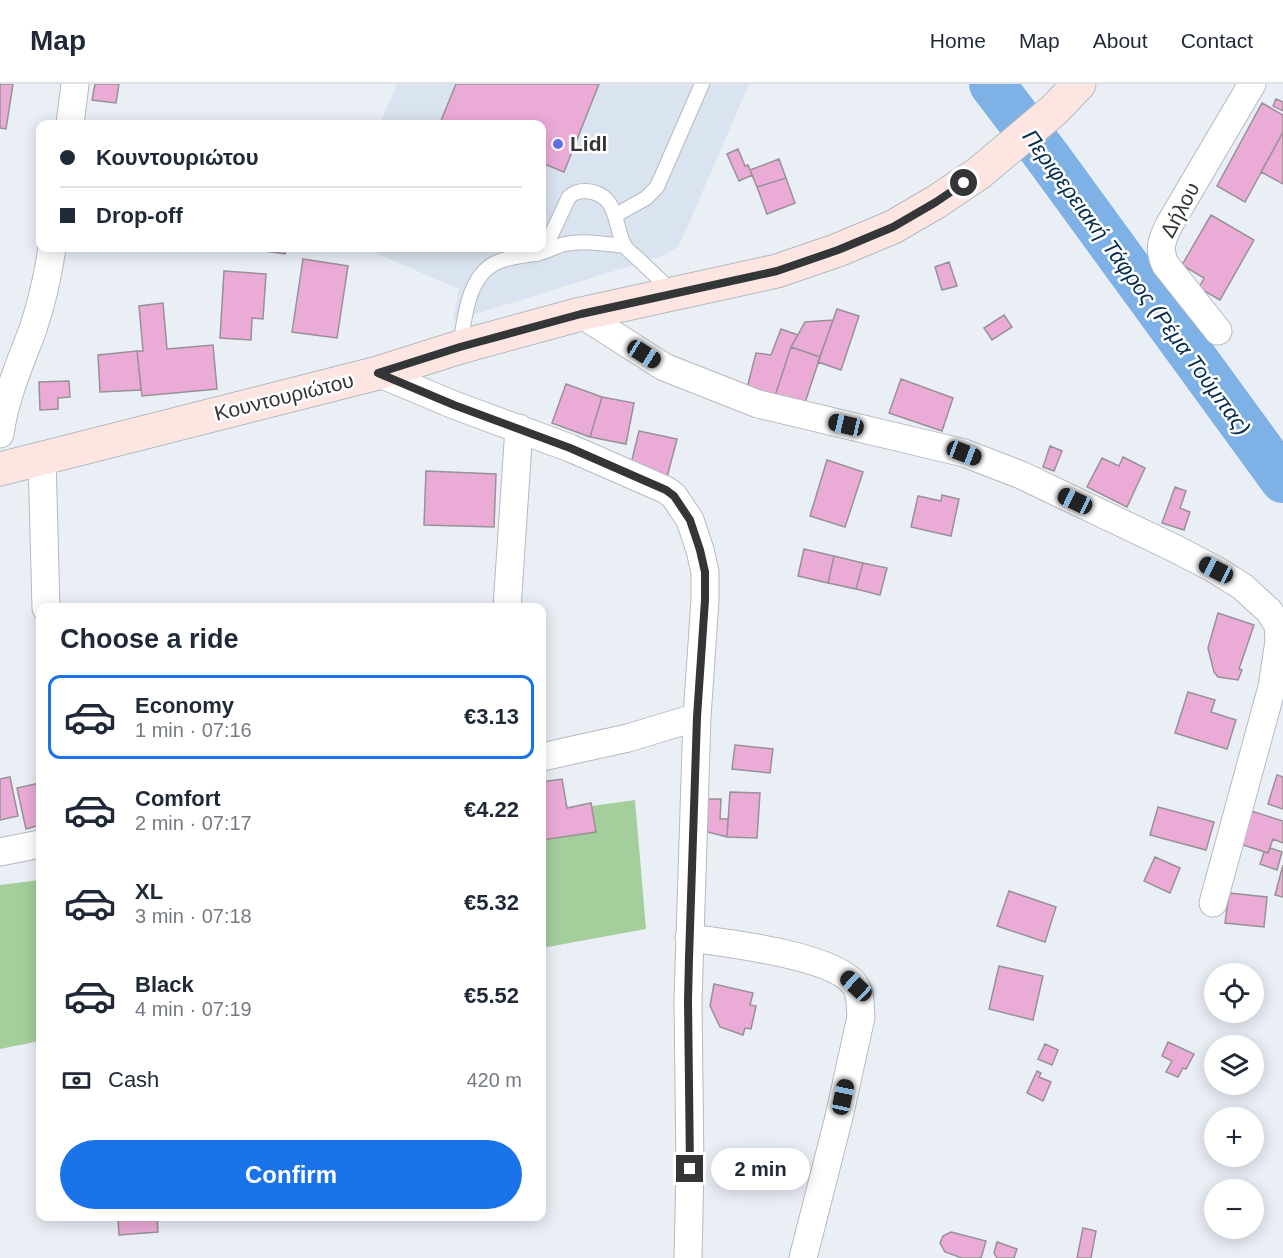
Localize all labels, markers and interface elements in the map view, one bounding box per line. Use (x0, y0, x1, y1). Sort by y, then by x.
text: Map (30, 25, 86, 56)
text: Home (930, 29, 986, 52)
text: Map (1019, 29, 1060, 52)
text: About (1093, 29, 1148, 52)
text: Contact (1181, 29, 1253, 52)
water label: Περιφερειακή Τάφρος (Ρέμα Τούμπας) (1017, 125, 1256, 440)
place label: Lidl (570, 132, 607, 155)
marker: Lidl (551, 137, 565, 151)
text: Κουντουριώτου (96, 145, 258, 170)
route start (950, 169, 977, 196)
street label: Δήλου (1156, 178, 1204, 241)
text: Drop-off (96, 203, 183, 228)
car (624, 337, 664, 371)
street label: Κουντουριώτου (212, 368, 356, 425)
car (826, 412, 866, 438)
car (944, 438, 984, 468)
car (1055, 485, 1095, 517)
car (1196, 554, 1236, 586)
text: Choose a ride (60, 624, 239, 654)
icon: car (63, 690, 117, 744)
text: Economy (135, 693, 234, 718)
text: €3.13 (464, 704, 519, 729)
text: 1 min · 07:16 (135, 719, 252, 741)
icon: car (63, 783, 117, 837)
text: Comfort (135, 786, 221, 811)
text: €4.22 (464, 797, 519, 822)
text: 2 min · 07:17 (135, 812, 252, 834)
icon: car (63, 876, 117, 930)
text: XL (135, 879, 163, 904)
text: €5.32 (464, 890, 519, 915)
text: 3 min · 07:18 (135, 905, 252, 927)
map controls (1204, 963, 1264, 1239)
button: locate (1204, 963, 1264, 1023)
car (837, 967, 875, 1005)
icon: car (63, 969, 117, 1023)
text: Black (135, 972, 194, 997)
text: €5.52 (464, 983, 519, 1008)
text: 4 min · 07:19 (135, 998, 252, 1020)
button: layers (1204, 1035, 1264, 1095)
icon: cash (60, 1064, 93, 1097)
text: Cash (108, 1067, 159, 1092)
text: 420 m (466, 1069, 522, 1091)
car (830, 1078, 856, 1116)
button: + (1204, 1107, 1264, 1167)
button: Confirm (60, 1140, 522, 1209)
callout: 2 min (711, 1148, 810, 1190)
route end (676, 1155, 703, 1182)
text: 2 min (734, 1158, 787, 1180)
button: − (1204, 1179, 1264, 1239)

